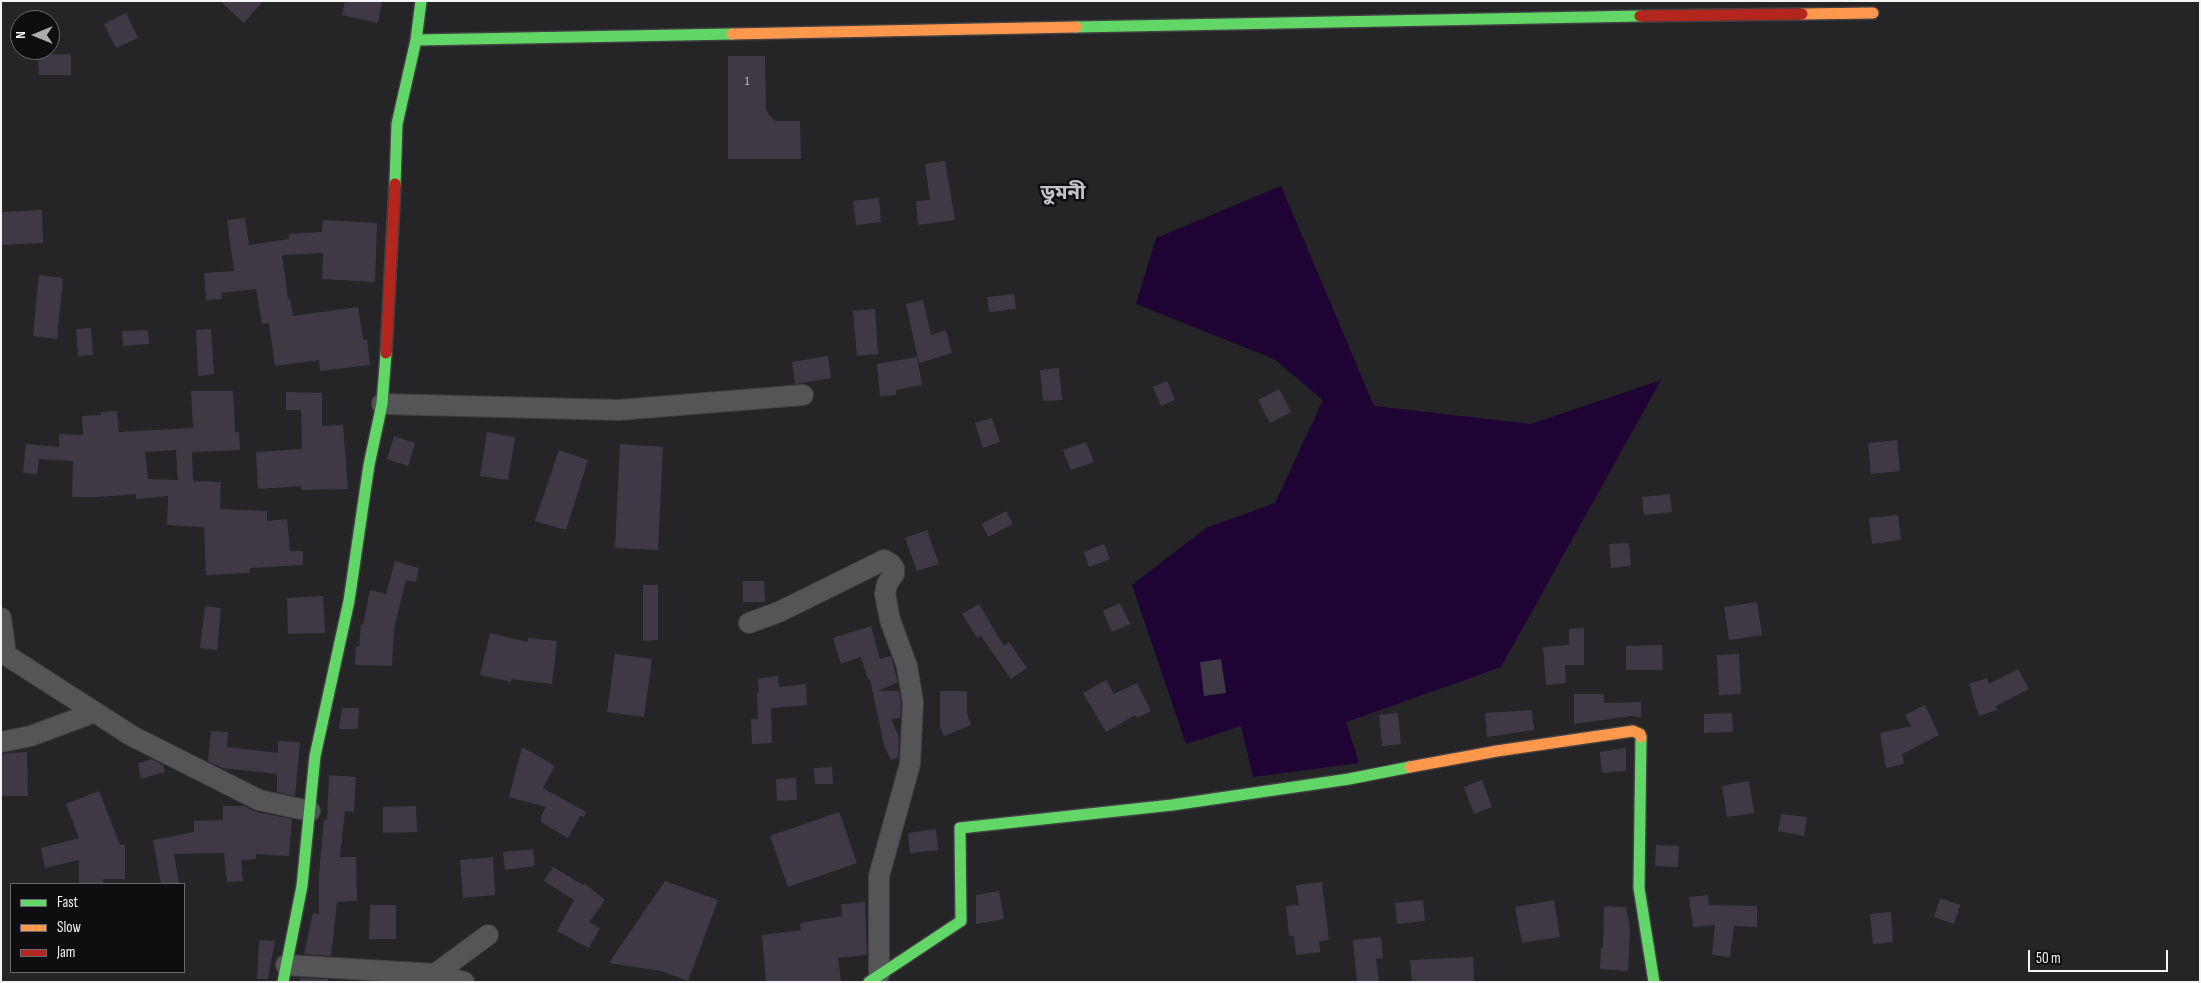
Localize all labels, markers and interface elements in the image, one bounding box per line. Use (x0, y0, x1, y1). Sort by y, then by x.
north arrow (10, 10, 60, 60)
text: N (12, 31, 29, 39)
house number: 1 (745, 75, 749, 89)
district label: ডুমনী (1041, 182, 1085, 206)
legend (10, 883, 185, 973)
text: Fast (57, 893, 78, 912)
text: Slow (57, 918, 81, 937)
scale bar (2031, 940, 2171, 972)
text: Jam (57, 943, 75, 962)
text: 50 m (2036, 949, 2061, 968)

